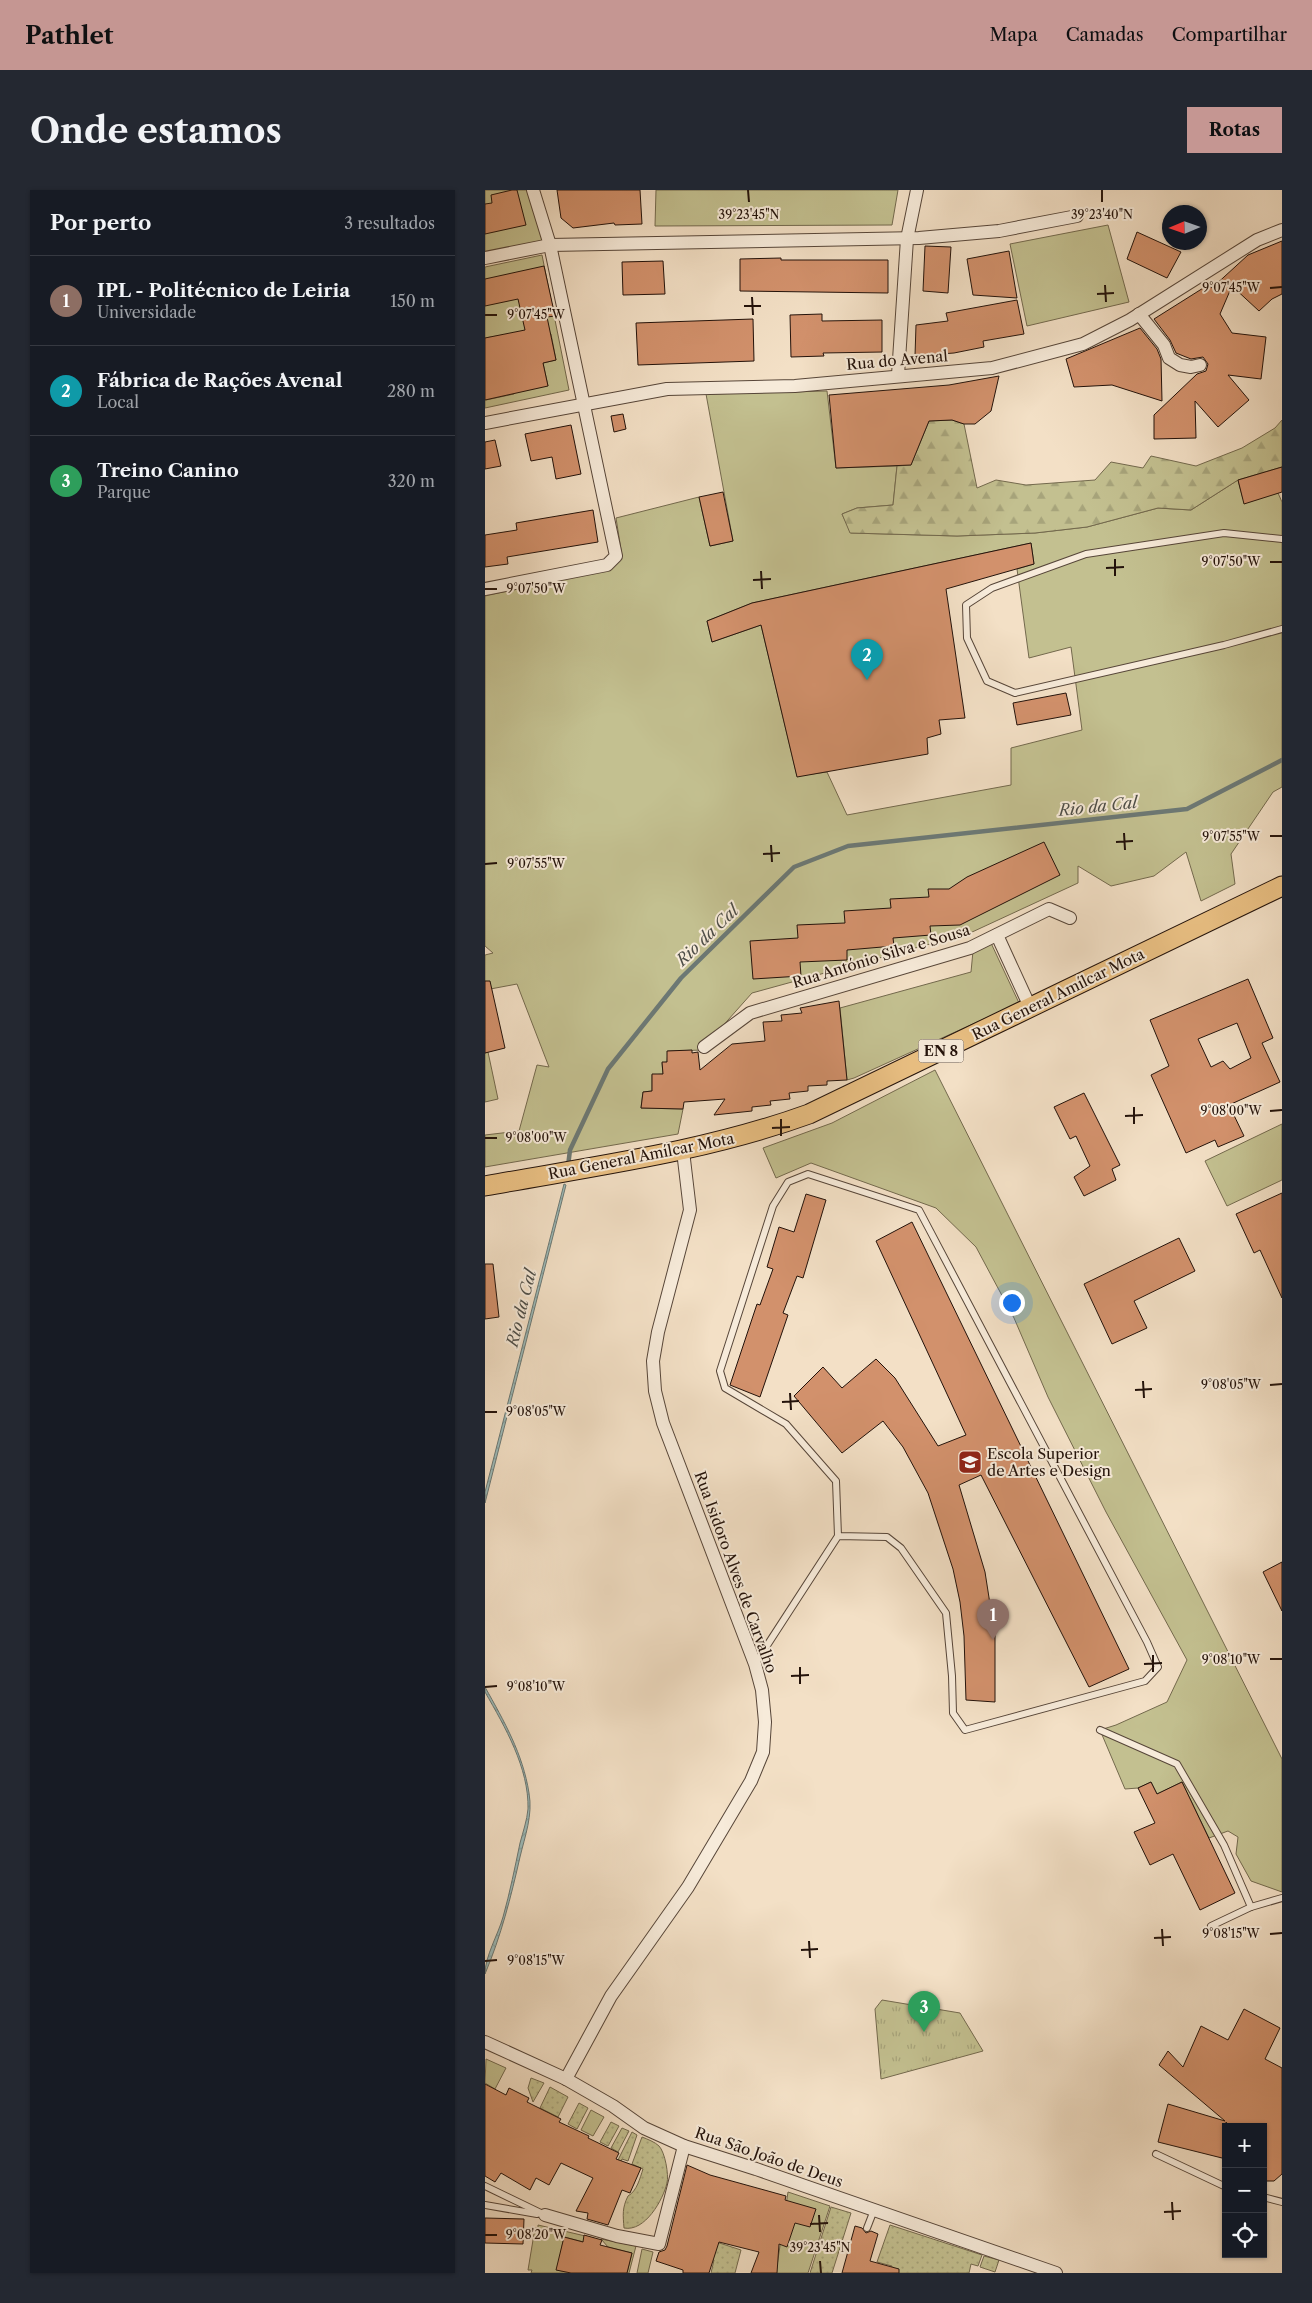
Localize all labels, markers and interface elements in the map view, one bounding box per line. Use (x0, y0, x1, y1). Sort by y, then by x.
text: Pathlet (25, 21, 113, 50)
text: Mapa (990, 24, 1038, 46)
text: Camadas (1066, 24, 1144, 46)
text: Compartilhar (1172, 24, 1287, 46)
button: Rotas (1187, 107, 1282, 153)
text: Onde estamos (30, 109, 282, 152)
north arrow (1162, 205, 1207, 250)
text: 39°23'45"N (719, 207, 780, 222)
text: 39°23'40"N (1071, 207, 1133, 222)
text: Por perto (50, 210, 151, 235)
text: 3 resultados (344, 213, 435, 233)
text: IPL - Politécnico de Leiria (97, 279, 350, 302)
text: 9°07'45"W (1202, 280, 1261, 295)
text: 1 (62, 291, 70, 311)
text: 150 m (390, 291, 435, 311)
text: Universidade (97, 302, 196, 322)
text: 9°07'45"W (507, 307, 566, 322)
street label: Rua do Avenal (846, 346, 949, 374)
text: Fábrica de Rações Avenal (97, 369, 342, 392)
text: 2 (61, 381, 71, 401)
text: 280 m (387, 381, 435, 401)
text: Local (97, 392, 139, 412)
text: Treino Canino (97, 459, 239, 482)
text: 3 (61, 471, 71, 491)
text: 320 m (388, 471, 435, 491)
text: Parque (97, 482, 151, 502)
text: 9°07'50"W (1202, 554, 1261, 569)
text: 9°07'50"W (507, 581, 566, 596)
pin: 2 (851, 639, 883, 680)
water label: Rio da Cal (1056, 792, 1140, 820)
text: 9°07'55"W (1202, 829, 1261, 844)
text: 9°07'55"W (507, 856, 566, 871)
water label: Rio da Cal (670, 899, 744, 971)
street label: Rua António Silva e Sousa (790, 920, 972, 992)
street label: Rua General Amílcar Mota (969, 944, 1147, 1044)
road number: EN 8 (919, 1039, 963, 1062)
text: 9°08'00"W (1200, 1103, 1262, 1118)
street label: Rua General Amílcar Mota (546, 1129, 736, 1183)
text: 9°08'00"W (505, 1130, 567, 1145)
water label: Rio da Cal (501, 1265, 541, 1351)
your location (999, 1290, 1025, 1316)
text: 9°08'05"W (1201, 1377, 1262, 1392)
text: 9°08'05"W (506, 1404, 567, 1419)
place label: Escola Superior de Artes e Design (987, 1444, 1112, 1480)
school or university icon: Escola Superior de Artes e Design (957, 1449, 983, 1475)
street label: Rua Isidoro Alves de Carvalho (691, 1468, 781, 1676)
pin: 1 (977, 1599, 1009, 1640)
text: 9°08'10"W (1202, 1652, 1261, 1667)
text: 9°08'10"W (507, 1679, 566, 1694)
text: 9°08'15"W (1202, 1926, 1261, 1941)
text: 9°08'15"W (507, 1953, 566, 1968)
pin: 3 (908, 1991, 940, 2032)
street label: Rua São João de Deus (693, 2123, 845, 2191)
map controls (1222, 2123, 1267, 2258)
button: + (1222, 2123, 1267, 2168)
button: − (1222, 2168, 1267, 2213)
button: locate (1222, 2213, 1267, 2258)
text: 9°08'20"W (506, 2227, 567, 2242)
text: 39°23'45"N (790, 2240, 851, 2255)

